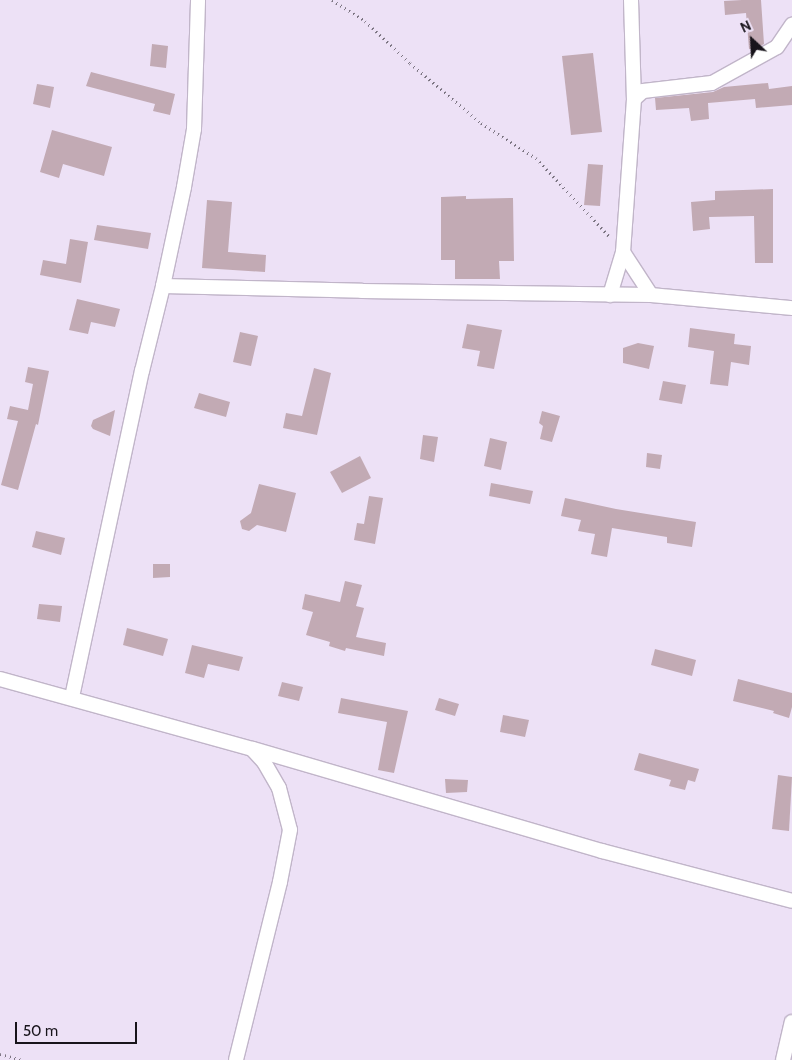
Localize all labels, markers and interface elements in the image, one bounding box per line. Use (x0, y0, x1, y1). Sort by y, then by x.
north arrow (727, 15, 777, 65)
text: N (737, 16, 754, 37)
scale bar (18, 1012, 140, 1044)
text: 50 m (23, 1022, 58, 1040)

